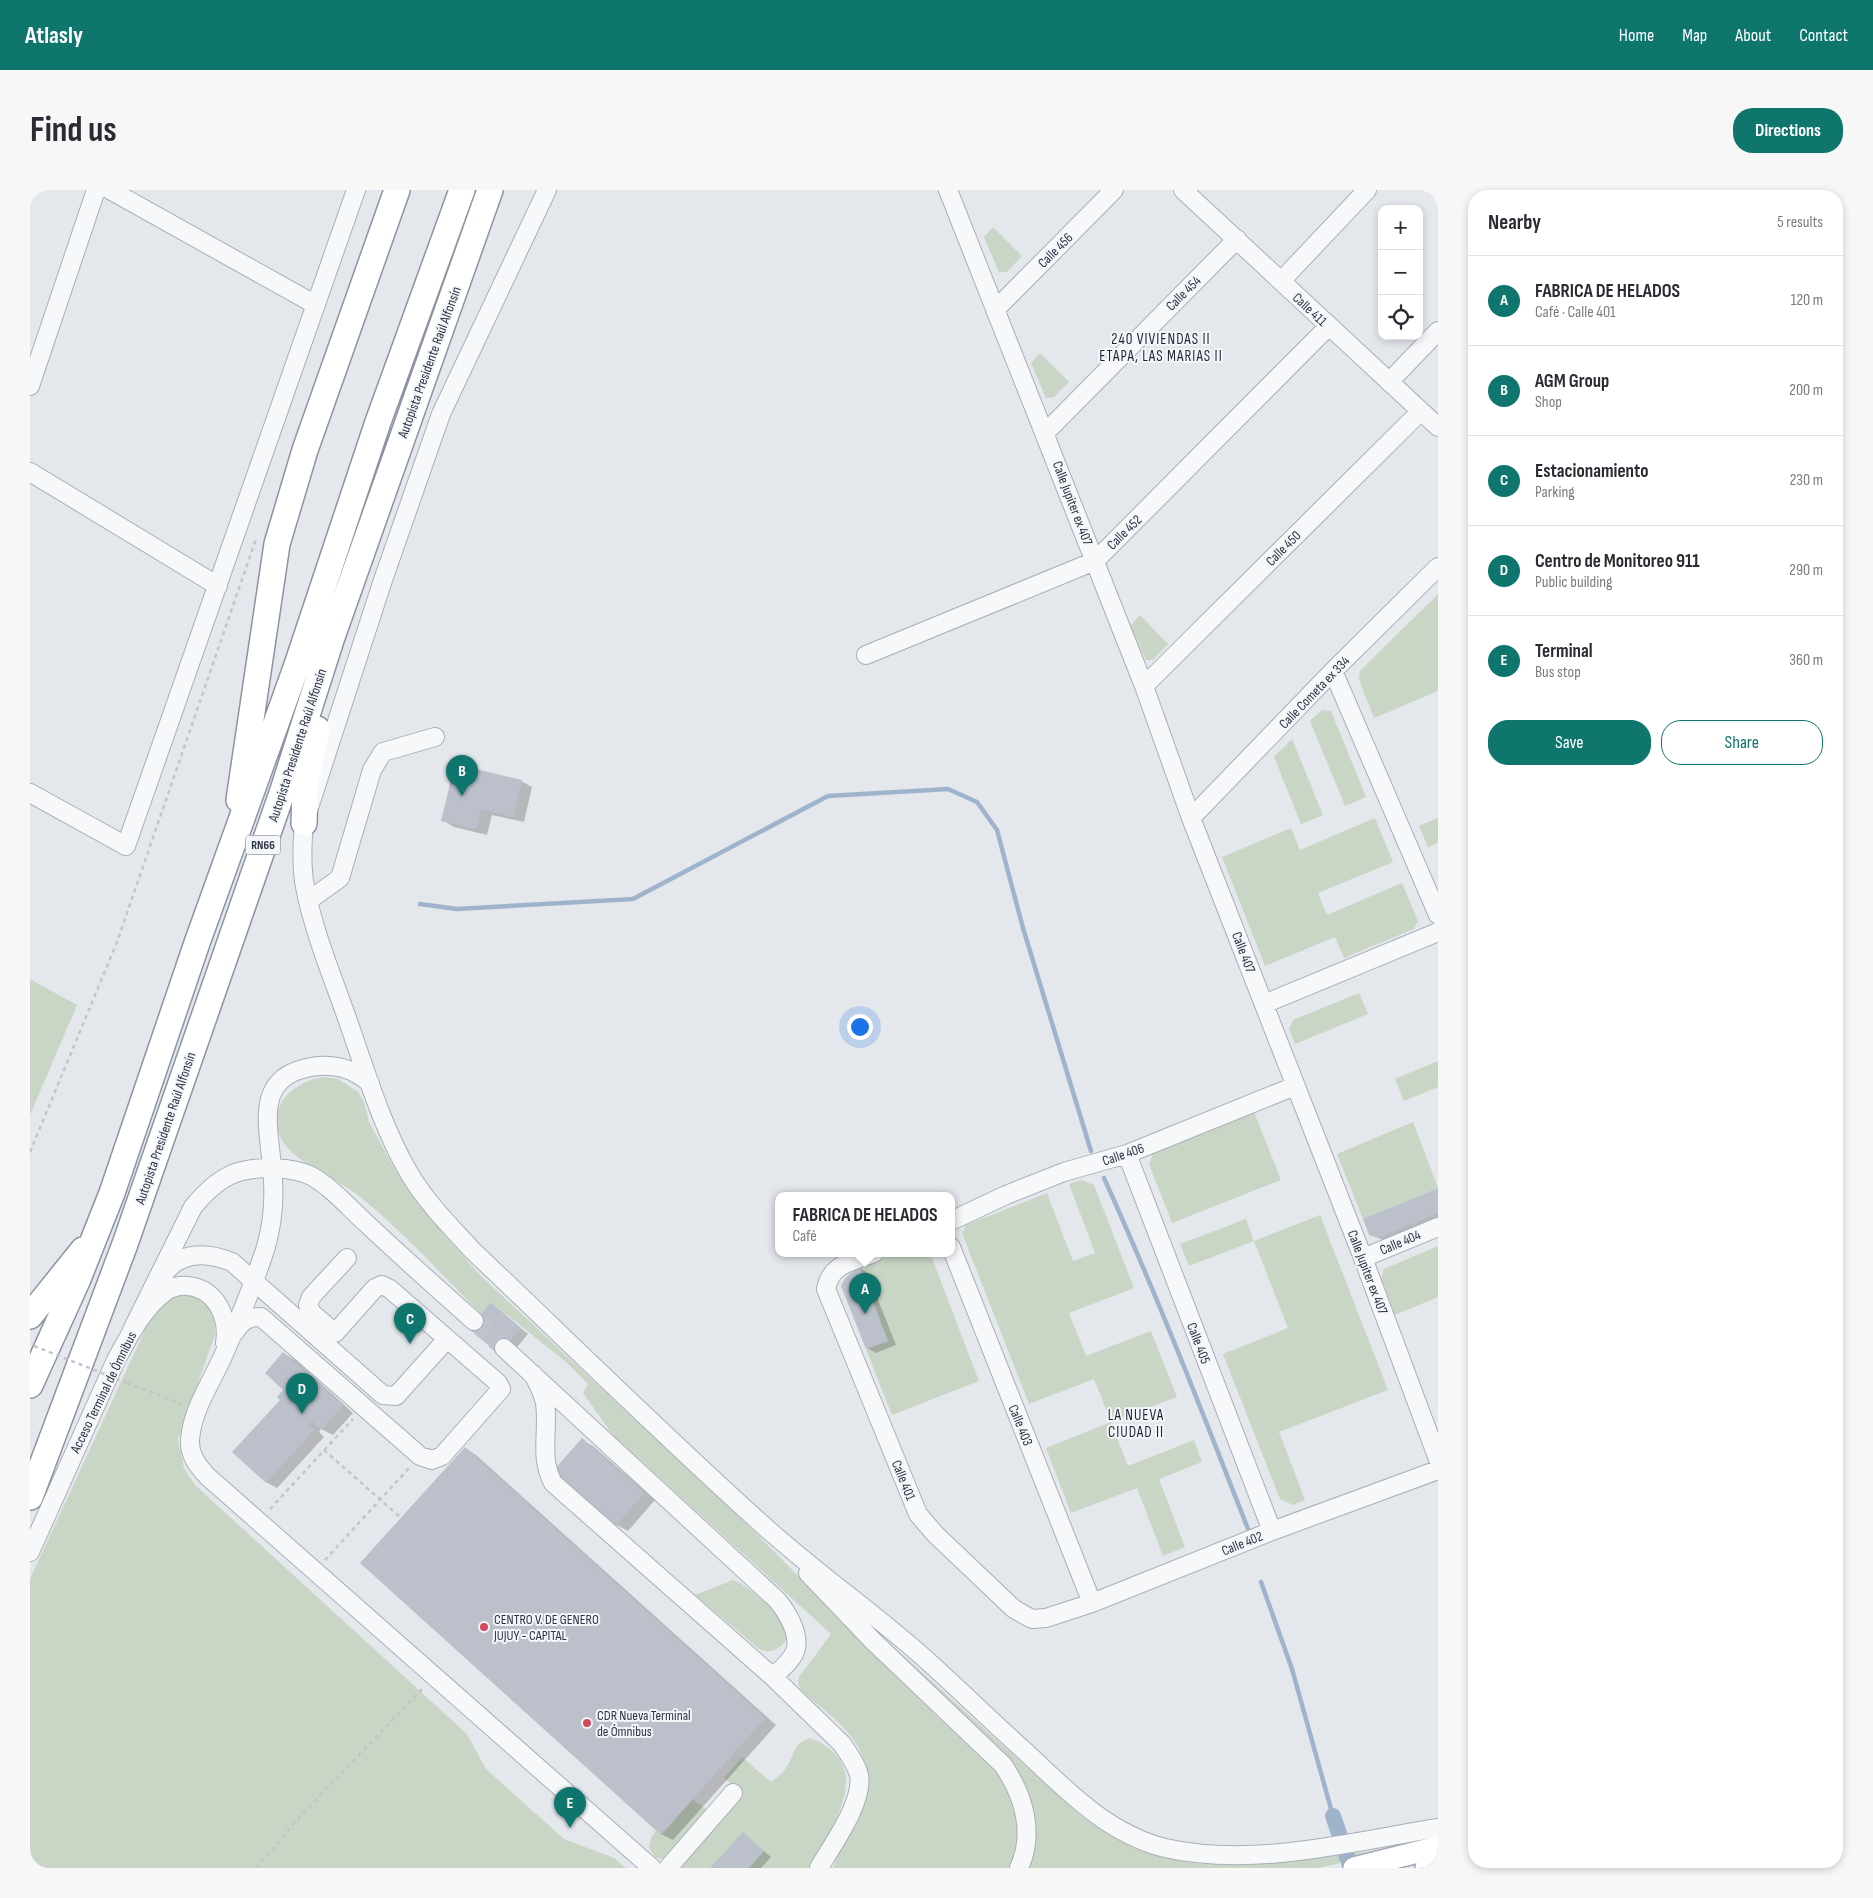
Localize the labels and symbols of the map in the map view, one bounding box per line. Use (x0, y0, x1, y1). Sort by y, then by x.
street label: Calle 456 (1034, 229, 1076, 271)
street label: Calle 454 (1162, 272, 1204, 314)
street label: Autopista Presidente Raúl Alfonsín (394, 284, 465, 441)
street label: Calle 411 (1289, 289, 1330, 330)
district label: 240 VIVIENDAS II ETAPA, LAS MARIAS II (1099, 330, 1223, 366)
street label: Calle Jupiter ex 407 (1049, 459, 1097, 548)
street label: Calle 452 (1103, 511, 1145, 553)
street label: Calle 450 (1262, 527, 1304, 569)
street label: Calle Cometa ex 334 (1275, 652, 1353, 732)
street label: Autopista Presidente Raúl Alfonsín (264, 666, 330, 825)
pin: B (446, 755, 478, 796)
road number: RN66 (246, 836, 280, 854)
street label: Calle 407 (1228, 929, 1259, 976)
your location (847, 1014, 873, 1040)
street label: Autopista Presidente Raúl Alfonsín (131, 1050, 200, 1207)
street label: Calle 406 (1100, 1139, 1146, 1170)
street label: Calle 404 (1377, 1226, 1423, 1259)
street label: Calle Jupiter ex 407 (1344, 1228, 1392, 1317)
pin: A (849, 1273, 881, 1314)
pin: C (394, 1303, 426, 1344)
street label: Calle 405 (1183, 1320, 1214, 1367)
street label: Acceso Terminal de Ómnibus (66, 1329, 140, 1457)
pin: D (286, 1373, 318, 1414)
street label: Calle 403 (1005, 1402, 1037, 1448)
district label: LA NUEVA CIUDAD II (1108, 1406, 1164, 1442)
street label: Calle 401 (888, 1458, 919, 1503)
street label: Calle 402 (1219, 1527, 1265, 1559)
place label: CENTRO V. DE GENERO JUJUY - CAPITAL (493, 1611, 599, 1644)
marker: CENTRO V. DE GENERO JUJUY - CAPITAL (478, 1621, 490, 1633)
place label: CDR Nueva Terminal de Ómnibus (597, 1707, 691, 1740)
marker: CDR Nueva Terminal de Ómnibus (581, 1717, 593, 1729)
pin: E (554, 1787, 586, 1828)

